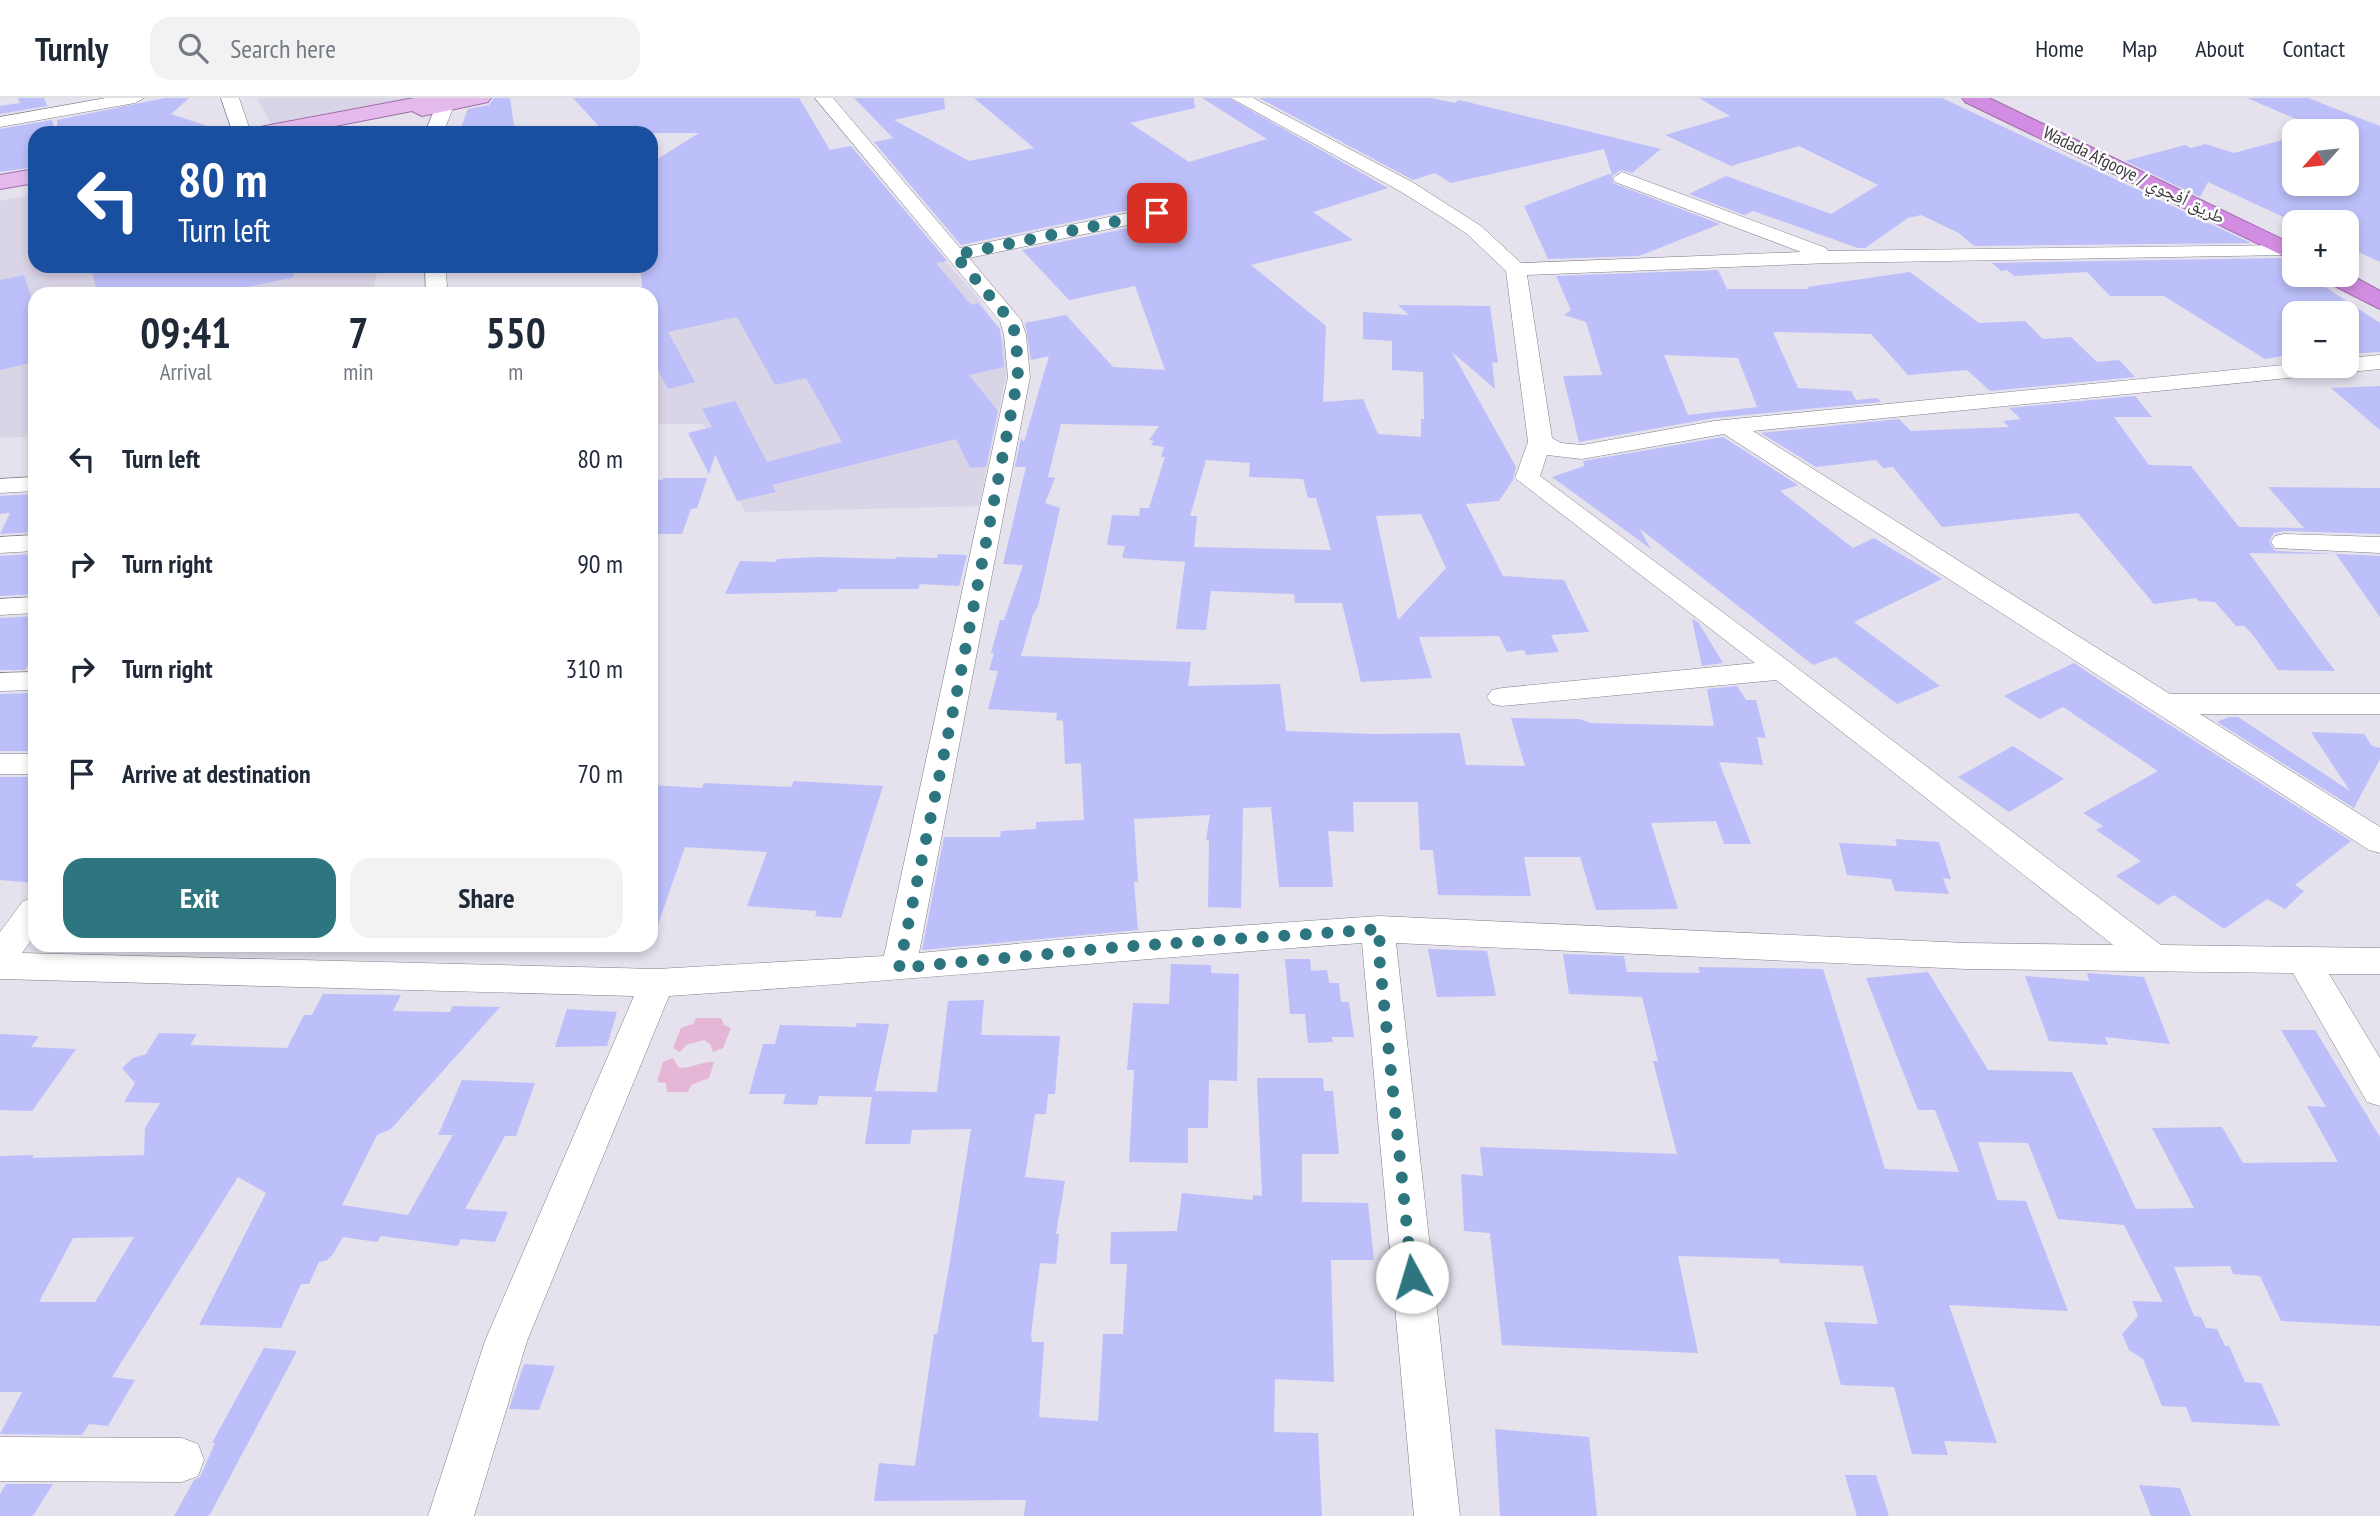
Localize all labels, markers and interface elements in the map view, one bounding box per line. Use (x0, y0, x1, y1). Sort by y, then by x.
search box (150, 17, 640, 80)
text: Turnly (35, 27, 108, 70)
icon: search (174, 29, 212, 67)
text: Search here (230, 32, 336, 65)
text: Home (2035, 33, 2084, 64)
text: Map (2122, 33, 2157, 64)
text: About (2195, 33, 2244, 64)
text: Contact (2282, 33, 2345, 64)
north arrow (2282, 119, 2359, 196)
map controls (2282, 119, 2359, 378)
street label: Wadada Afgooye / طريق أفجوي (2038, 121, 2229, 232)
text: 80 m (178, 147, 267, 211)
icon: left (63, 154, 154, 245)
pin (1127, 183, 1187, 243)
icon: arrive (1138, 194, 1176, 232)
text: Turn left (178, 209, 270, 251)
button: + (2282, 210, 2359, 287)
button: − (2282, 301, 2359, 378)
text: 09:41 (140, 305, 231, 360)
text: 7 (348, 305, 368, 360)
text: 550 (486, 305, 546, 360)
text: Arrival (160, 357, 212, 386)
text: min (343, 357, 373, 386)
text: m (508, 357, 523, 386)
icon: left (63, 440, 101, 478)
text: Turn left (122, 442, 200, 475)
text: 80 m (577, 442, 623, 475)
icon: right (63, 545, 101, 583)
text: Turn right (122, 547, 213, 580)
text: 90 m (577, 547, 623, 580)
icon: right (63, 650, 101, 688)
text: Turn right (122, 652, 213, 685)
text: 310 m (565, 652, 623, 685)
icon: arrive (63, 755, 101, 793)
text: Arrive at destination (122, 757, 311, 790)
text: 70 m (577, 757, 623, 790)
button: Exit (63, 858, 336, 938)
button: Share (350, 858, 623, 938)
position arrow (1375, 1240, 1449, 1314)

